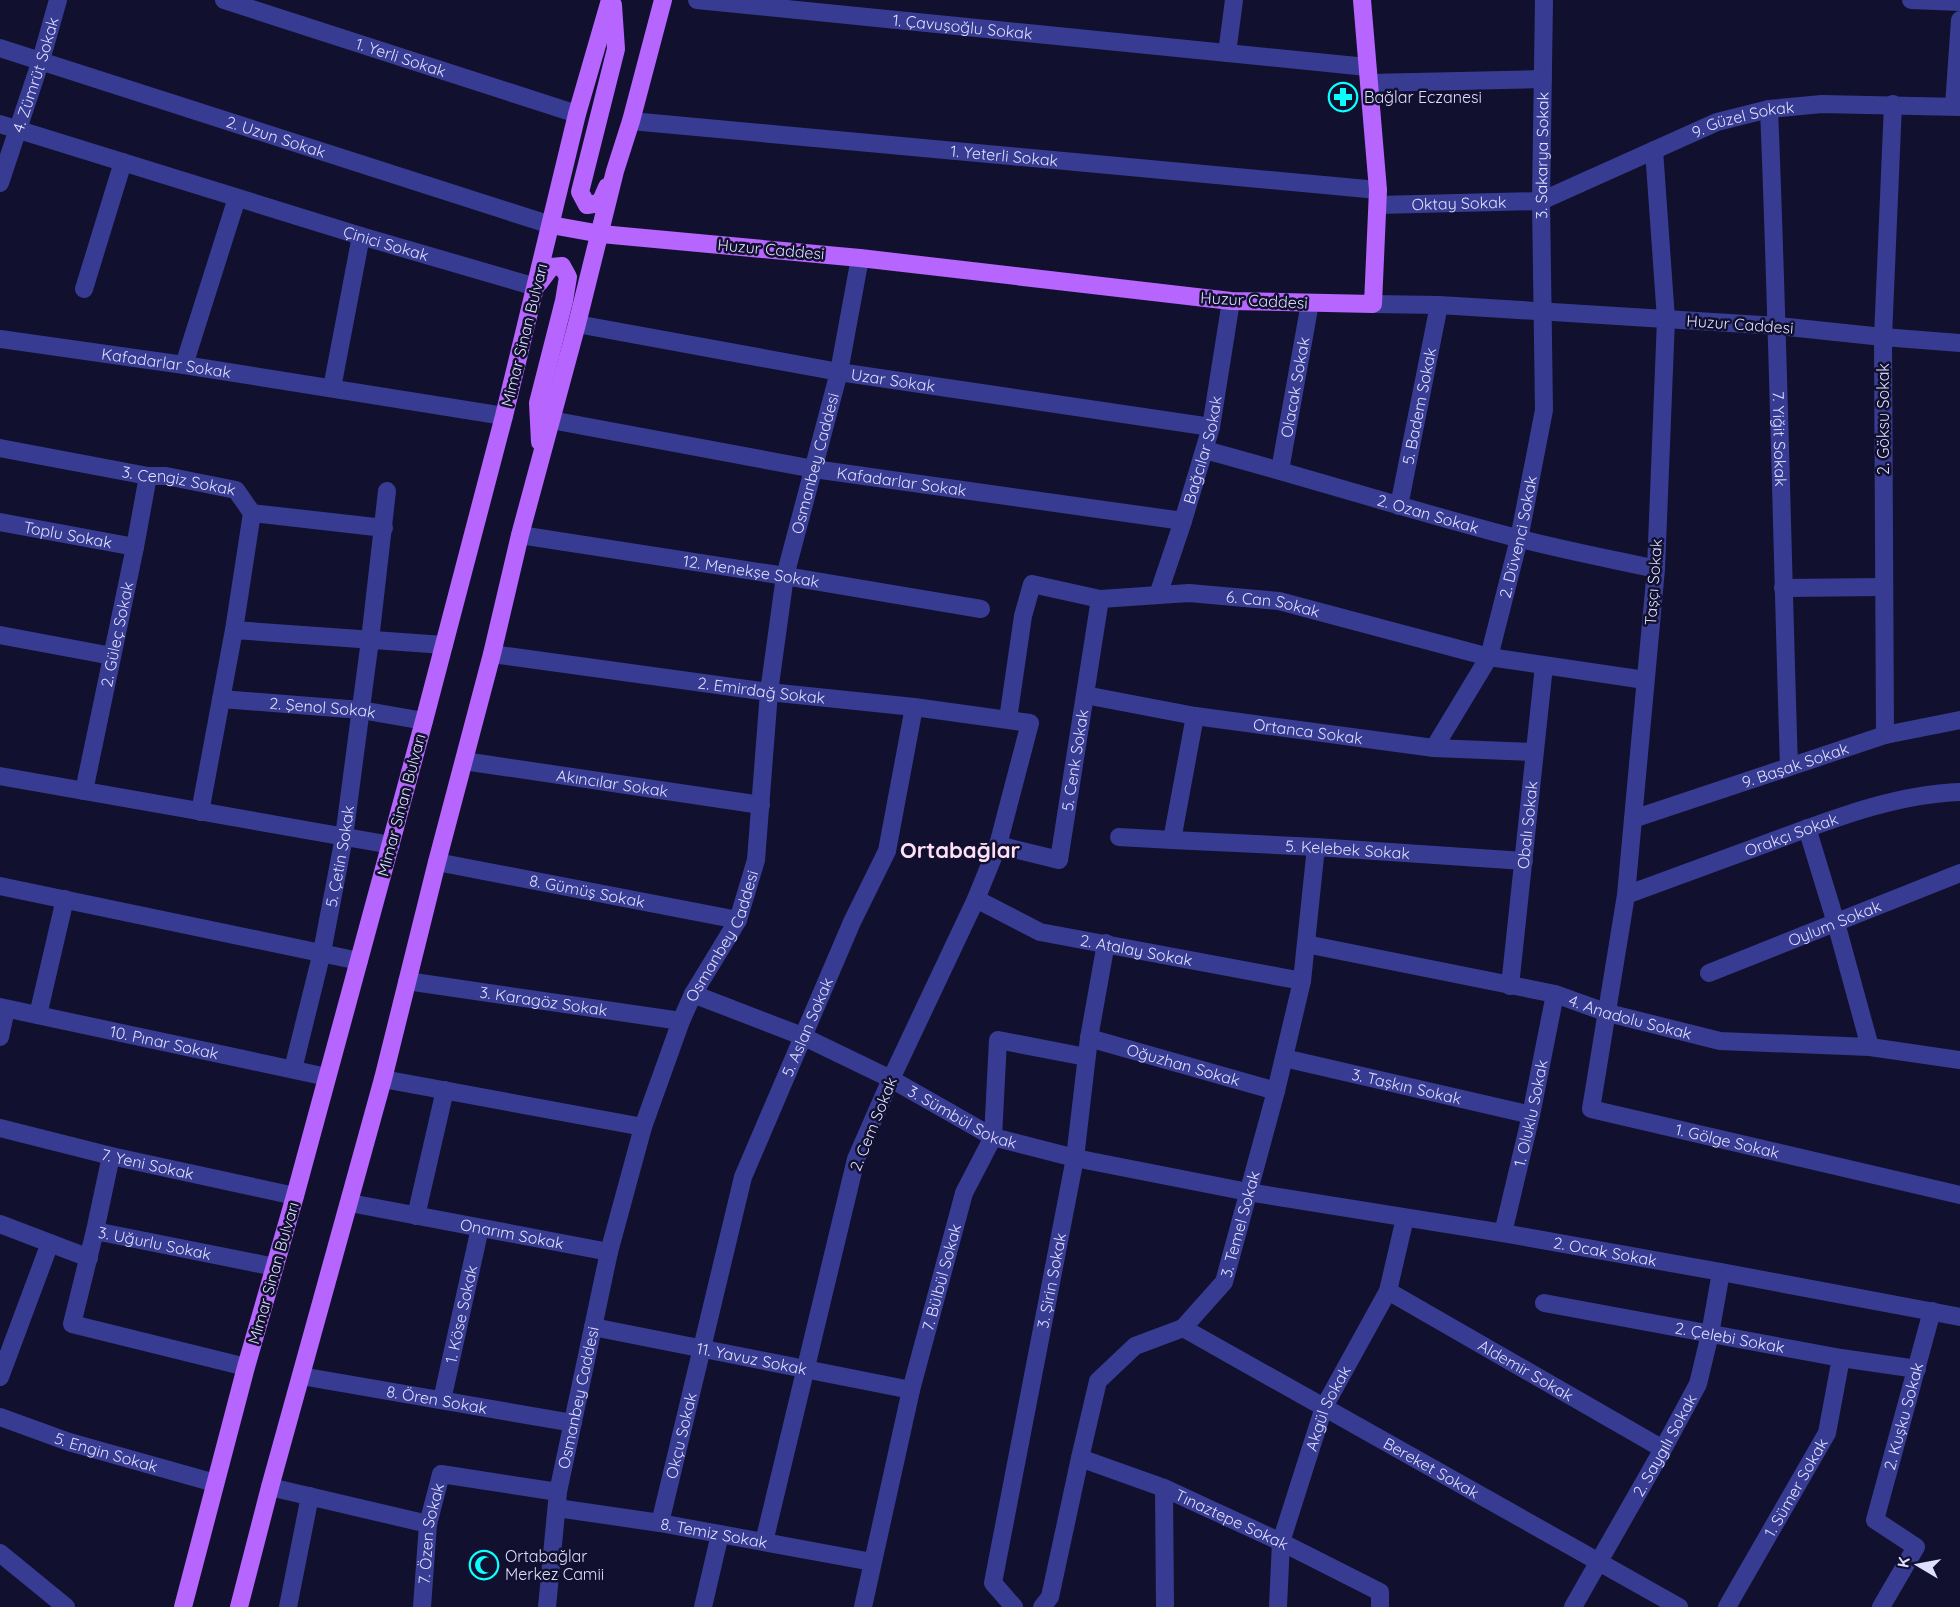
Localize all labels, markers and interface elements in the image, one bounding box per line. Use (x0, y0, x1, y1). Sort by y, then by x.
street label: 1. Çavuşoğlu Sokak (892, 10, 1034, 44)
street label: 4. Zümrüt Sokak (8, 15, 63, 135)
street label: 1. Yerli Sokak (353, 33, 449, 81)
pharmacy icon: Bağlar Eczanesi (1327, 81, 1359, 113)
place label: Bağlar Eczanesi (1364, 87, 1482, 107)
street label: 3. Sakarya Sokak (1531, 92, 1553, 219)
street label: 9. Güzel Sokak (1688, 97, 1795, 142)
street label: 2. Uzun Sokak (224, 111, 328, 162)
street label: 1. Yeterli Sokak (950, 141, 1059, 170)
street label: Oktay Sokak (1411, 192, 1507, 214)
street label: Çinici Sokak (341, 221, 431, 265)
street label: Huzur Caddesi (717, 234, 825, 264)
street label: Mimar Sinan Bulvarı (497, 261, 551, 409)
street label: Huzur Caddesi (1200, 287, 1308, 313)
street label: Huzur Caddesi (1686, 310, 1794, 338)
street label: Olacak Sokak (1276, 335, 1314, 439)
street label: Kafadarlar Sokak (100, 343, 233, 382)
street label: 5. Badem Sokak (1397, 346, 1440, 466)
street label: 2. Göksu Sokak (1873, 363, 1893, 475)
street label: Uzar Sokak (850, 364, 936, 396)
street label: Osmanbey Caddesi (787, 391, 843, 536)
street label: 7. Yiğit Sokak (1768, 391, 1791, 487)
street label: Bağcılar Sokak (1179, 394, 1226, 506)
street label: 3. Cengiz Sokak (120, 461, 238, 500)
street label: Kafadarlar Sokak (835, 462, 968, 500)
street label: 2. Düvenci Sokak (1494, 474, 1541, 600)
street label: 2. Ozan Sokak (1375, 490, 1481, 537)
street label: Toplu Sokak (22, 517, 114, 553)
street label: Taşçı Sokak (1640, 538, 1666, 626)
street label: 12. Menekşe Sokak (682, 550, 821, 592)
street label: 2. Güleç Sokak (96, 580, 137, 689)
street label: 6. Can Sokak (1225, 586, 1322, 621)
street label: 2. Emirdağ Sokak (697, 672, 826, 708)
street label: 2. Şenol Sokak (269, 693, 377, 722)
street label: 5. Cenk Sokak (1057, 708, 1093, 812)
street label: Ortanca Sokak (1252, 714, 1364, 748)
street label: Mimar Sinan Bulvarı (372, 731, 430, 879)
street label: 9. Başak Sokak (1739, 738, 1851, 792)
street label: Akıncılar Sokak (555, 765, 670, 801)
street label: Obalı Sokak (1512, 780, 1542, 870)
street label: 5. Çetin Sokak (321, 804, 358, 909)
street label: Orakçı Sokak (1742, 808, 1841, 861)
district label: Ortabağlar (900, 836, 1020, 864)
street label: 5. Kelebek Sokak (1285, 836, 1411, 863)
street label: Osmanbey Caddesi (681, 868, 762, 1005)
street label: 8. Gümüş Sokak (528, 870, 647, 912)
street label: Oylum Sokak (1785, 896, 1884, 951)
street label: 2. Atalay Sokak (1079, 930, 1194, 970)
street label: 5. Aslan Sokak (777, 974, 837, 1080)
street label: 3. Karagöz Sokak (478, 982, 609, 1020)
street label: 4. Anadolu Sokak (1566, 990, 1694, 1044)
street label: 10. Pınar Sokak (108, 1021, 220, 1064)
street label: Oğuzhan Sokak (1124, 1039, 1242, 1090)
street label: 1. Oluklu Sokak (1509, 1058, 1552, 1169)
street label: 3. Taşkın Sokak (1350, 1064, 1464, 1109)
street label: 2. Cem Sokak (845, 1074, 901, 1174)
street label: 3. Sümbül Sokak (904, 1081, 1019, 1153)
street label: 1. Gölge Sokak (1674, 1119, 1781, 1163)
street label: 7. Yeni Sokak (99, 1144, 196, 1184)
street label: 3. Temel Sokak (1216, 1169, 1264, 1280)
street label: Mimar Sinan Bulvarı (243, 1200, 303, 1346)
street label: Onarım Sokak (459, 1214, 566, 1253)
street label: 3. Uğurlu Sokak (96, 1222, 213, 1264)
street label: 7. Bülbül Sokak (917, 1222, 965, 1333)
street label: 3. Şirin Sokak (1032, 1231, 1070, 1330)
street label: 2. Ocak Sokak (1552, 1232, 1659, 1270)
street label: 1. Köse Sokak (440, 1263, 482, 1365)
street label: 2. Çelebi Sokak (1673, 1317, 1786, 1357)
street label: Osmanbey Caddesi (553, 1325, 603, 1471)
street label: Aldemir Sokak (1475, 1335, 1577, 1405)
street label: 11. Yavuz Sokak (695, 1338, 809, 1379)
street label: 2. Kuşku Sokak (1879, 1360, 1927, 1472)
street label: Akgül Sokak (1301, 1362, 1355, 1453)
street label: 8. Ören Sokak (385, 1381, 489, 1418)
street label: Okçu Sokak (661, 1390, 701, 1481)
street label: 2. Saygılı Sokak (1628, 1390, 1701, 1500)
street label: 5. Engin Sokak (52, 1428, 160, 1476)
street label: Bereket Sokak (1380, 1433, 1483, 1503)
street label: 1. Sümer Sokak (1759, 1434, 1832, 1540)
street label: 7. Özen Sokak (414, 1481, 448, 1585)
street label: Tınaztepe Sokak (1172, 1485, 1292, 1554)
street label: 8. Temiz Sokak (659, 1513, 769, 1553)
north arrow (1888, 1535, 1948, 1595)
place label: Ortabağlar Merkez Camii (505, 1546, 604, 1584)
mosque icon: Ortabağlar Merkez Camii (468, 1549, 500, 1581)
text: K (1892, 1555, 1914, 1569)

